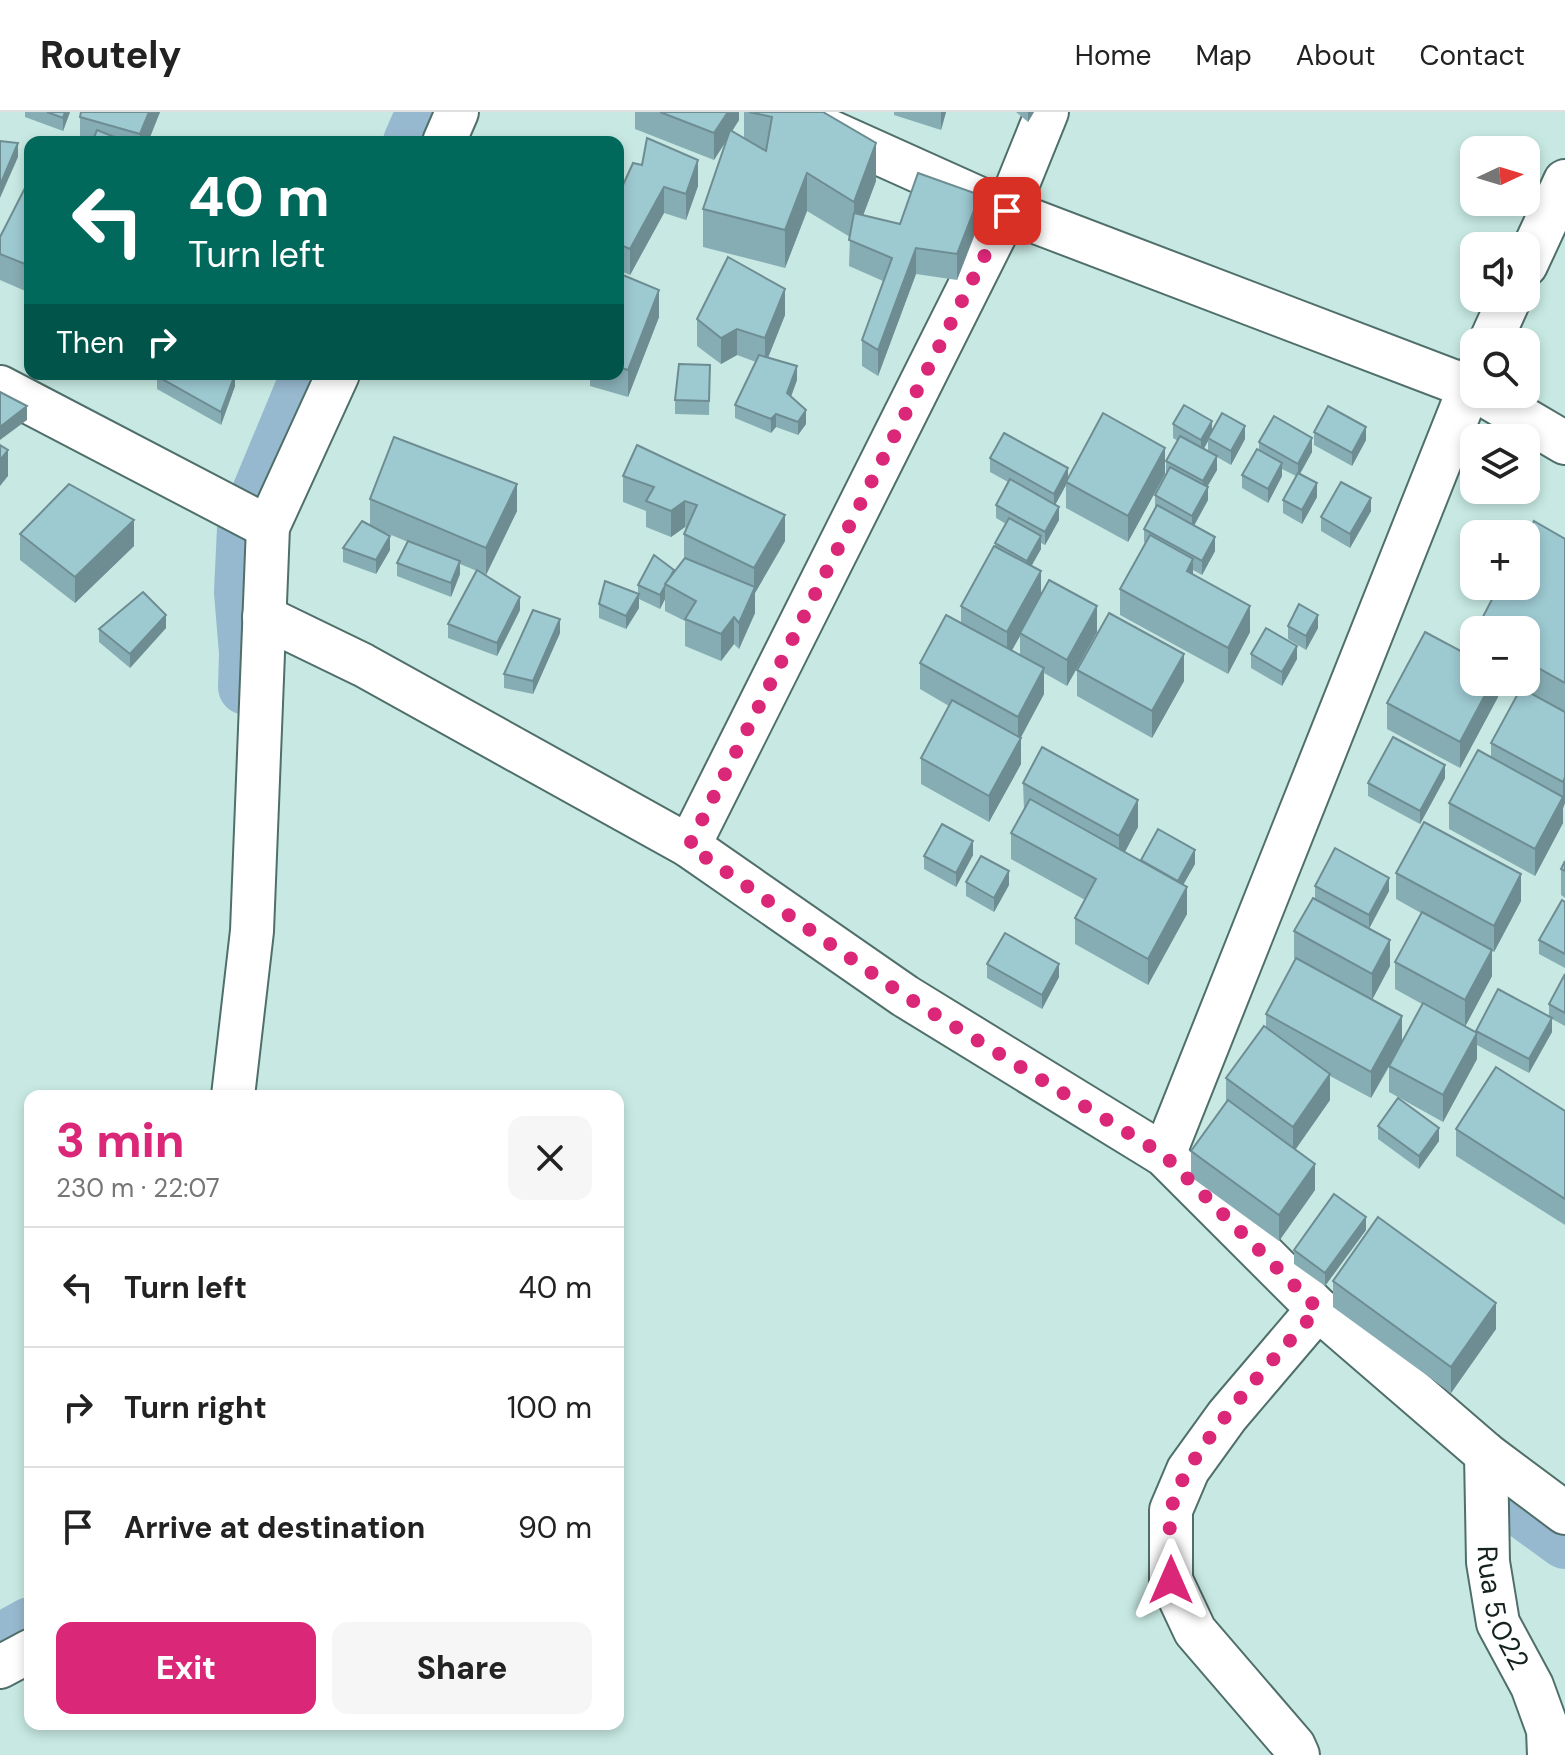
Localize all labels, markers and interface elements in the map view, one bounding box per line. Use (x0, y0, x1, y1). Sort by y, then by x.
text: Routely (40, 30, 181, 80)
text: Home (1075, 37, 1151, 74)
text: Map (1195, 37, 1252, 74)
text: About (1296, 37, 1375, 74)
text: Contact (1419, 37, 1525, 74)
north arrow (1460, 136, 1540, 216)
map controls (1460, 136, 1540, 696)
text: 40 m (188, 160, 330, 233)
icon: left (56, 168, 160, 272)
pin (973, 177, 1041, 245)
icon: arrive (985, 189, 1029, 233)
text: Turn left (188, 231, 325, 278)
button: sound (1460, 232, 1540, 312)
icon: right (140, 320, 184, 364)
text: Then (56, 323, 124, 362)
button: search (1460, 328, 1540, 408)
button: layers (1460, 424, 1540, 504)
button: + (1460, 520, 1540, 600)
button: − (1460, 616, 1540, 696)
text: 3 min (56, 1109, 185, 1172)
button: close (508, 1116, 592, 1200)
text: 230 m · 22:07 (56, 1171, 220, 1205)
icon: left (56, 1265, 100, 1309)
text: Turn left (124, 1268, 247, 1307)
text: 40 m (519, 1268, 592, 1307)
icon: right (56, 1385, 100, 1429)
text: Turn right (124, 1388, 267, 1427)
text: 100 m (507, 1388, 592, 1427)
icon: arrive (56, 1505, 100, 1549)
text: Arrive at destination (124, 1508, 425, 1547)
text: 90 m (518, 1508, 592, 1547)
position arrow (1129, 1538, 1213, 1622)
street label: Rua 5.022 (1469, 1546, 1538, 1676)
button: Exit (56, 1622, 316, 1714)
button: Share (332, 1622, 592, 1714)

